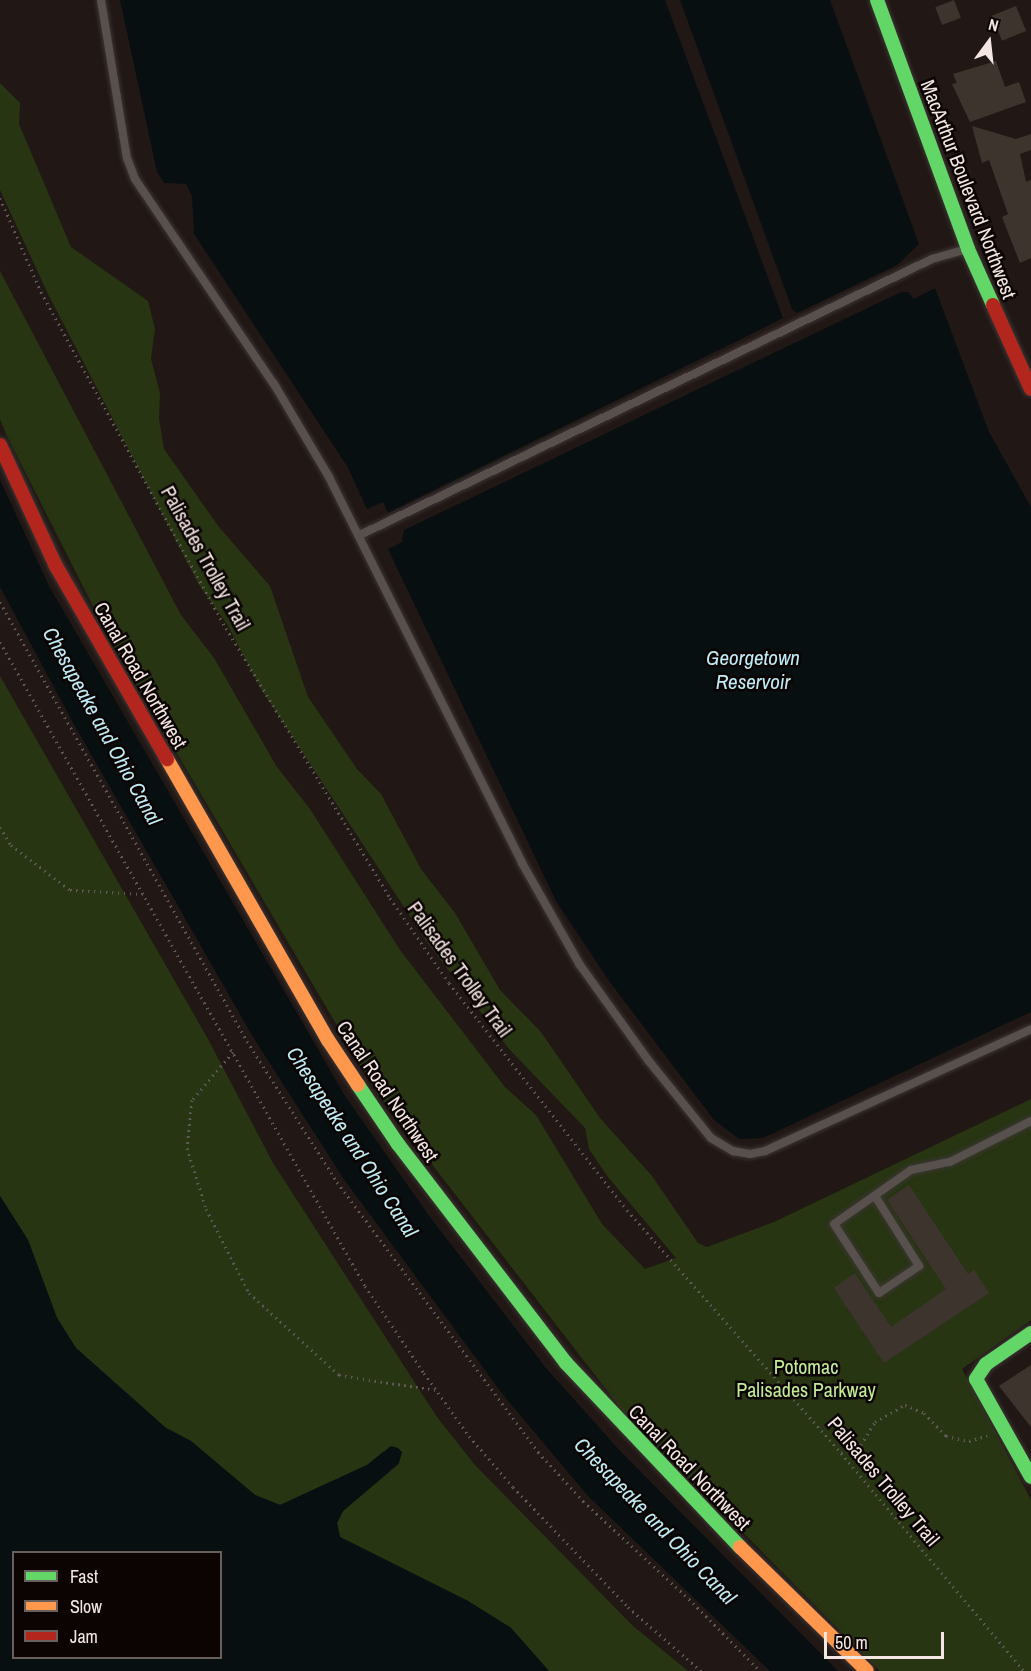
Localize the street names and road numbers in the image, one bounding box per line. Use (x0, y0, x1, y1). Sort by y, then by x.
street label: MacArthur Boulevard Northwest (916, 76, 1022, 302)
street label: Palisades Trolley Trail (156, 481, 256, 635)
street label: Canal Road Northwest (89, 598, 193, 752)
street label: Palisades Trolley Trail (403, 896, 517, 1042)
street label: Canal Road Northwest (332, 1016, 444, 1166)
street label: Canal Road Northwest (624, 1399, 756, 1535)
street label: Palisades Trolley Trail (823, 1411, 945, 1551)

